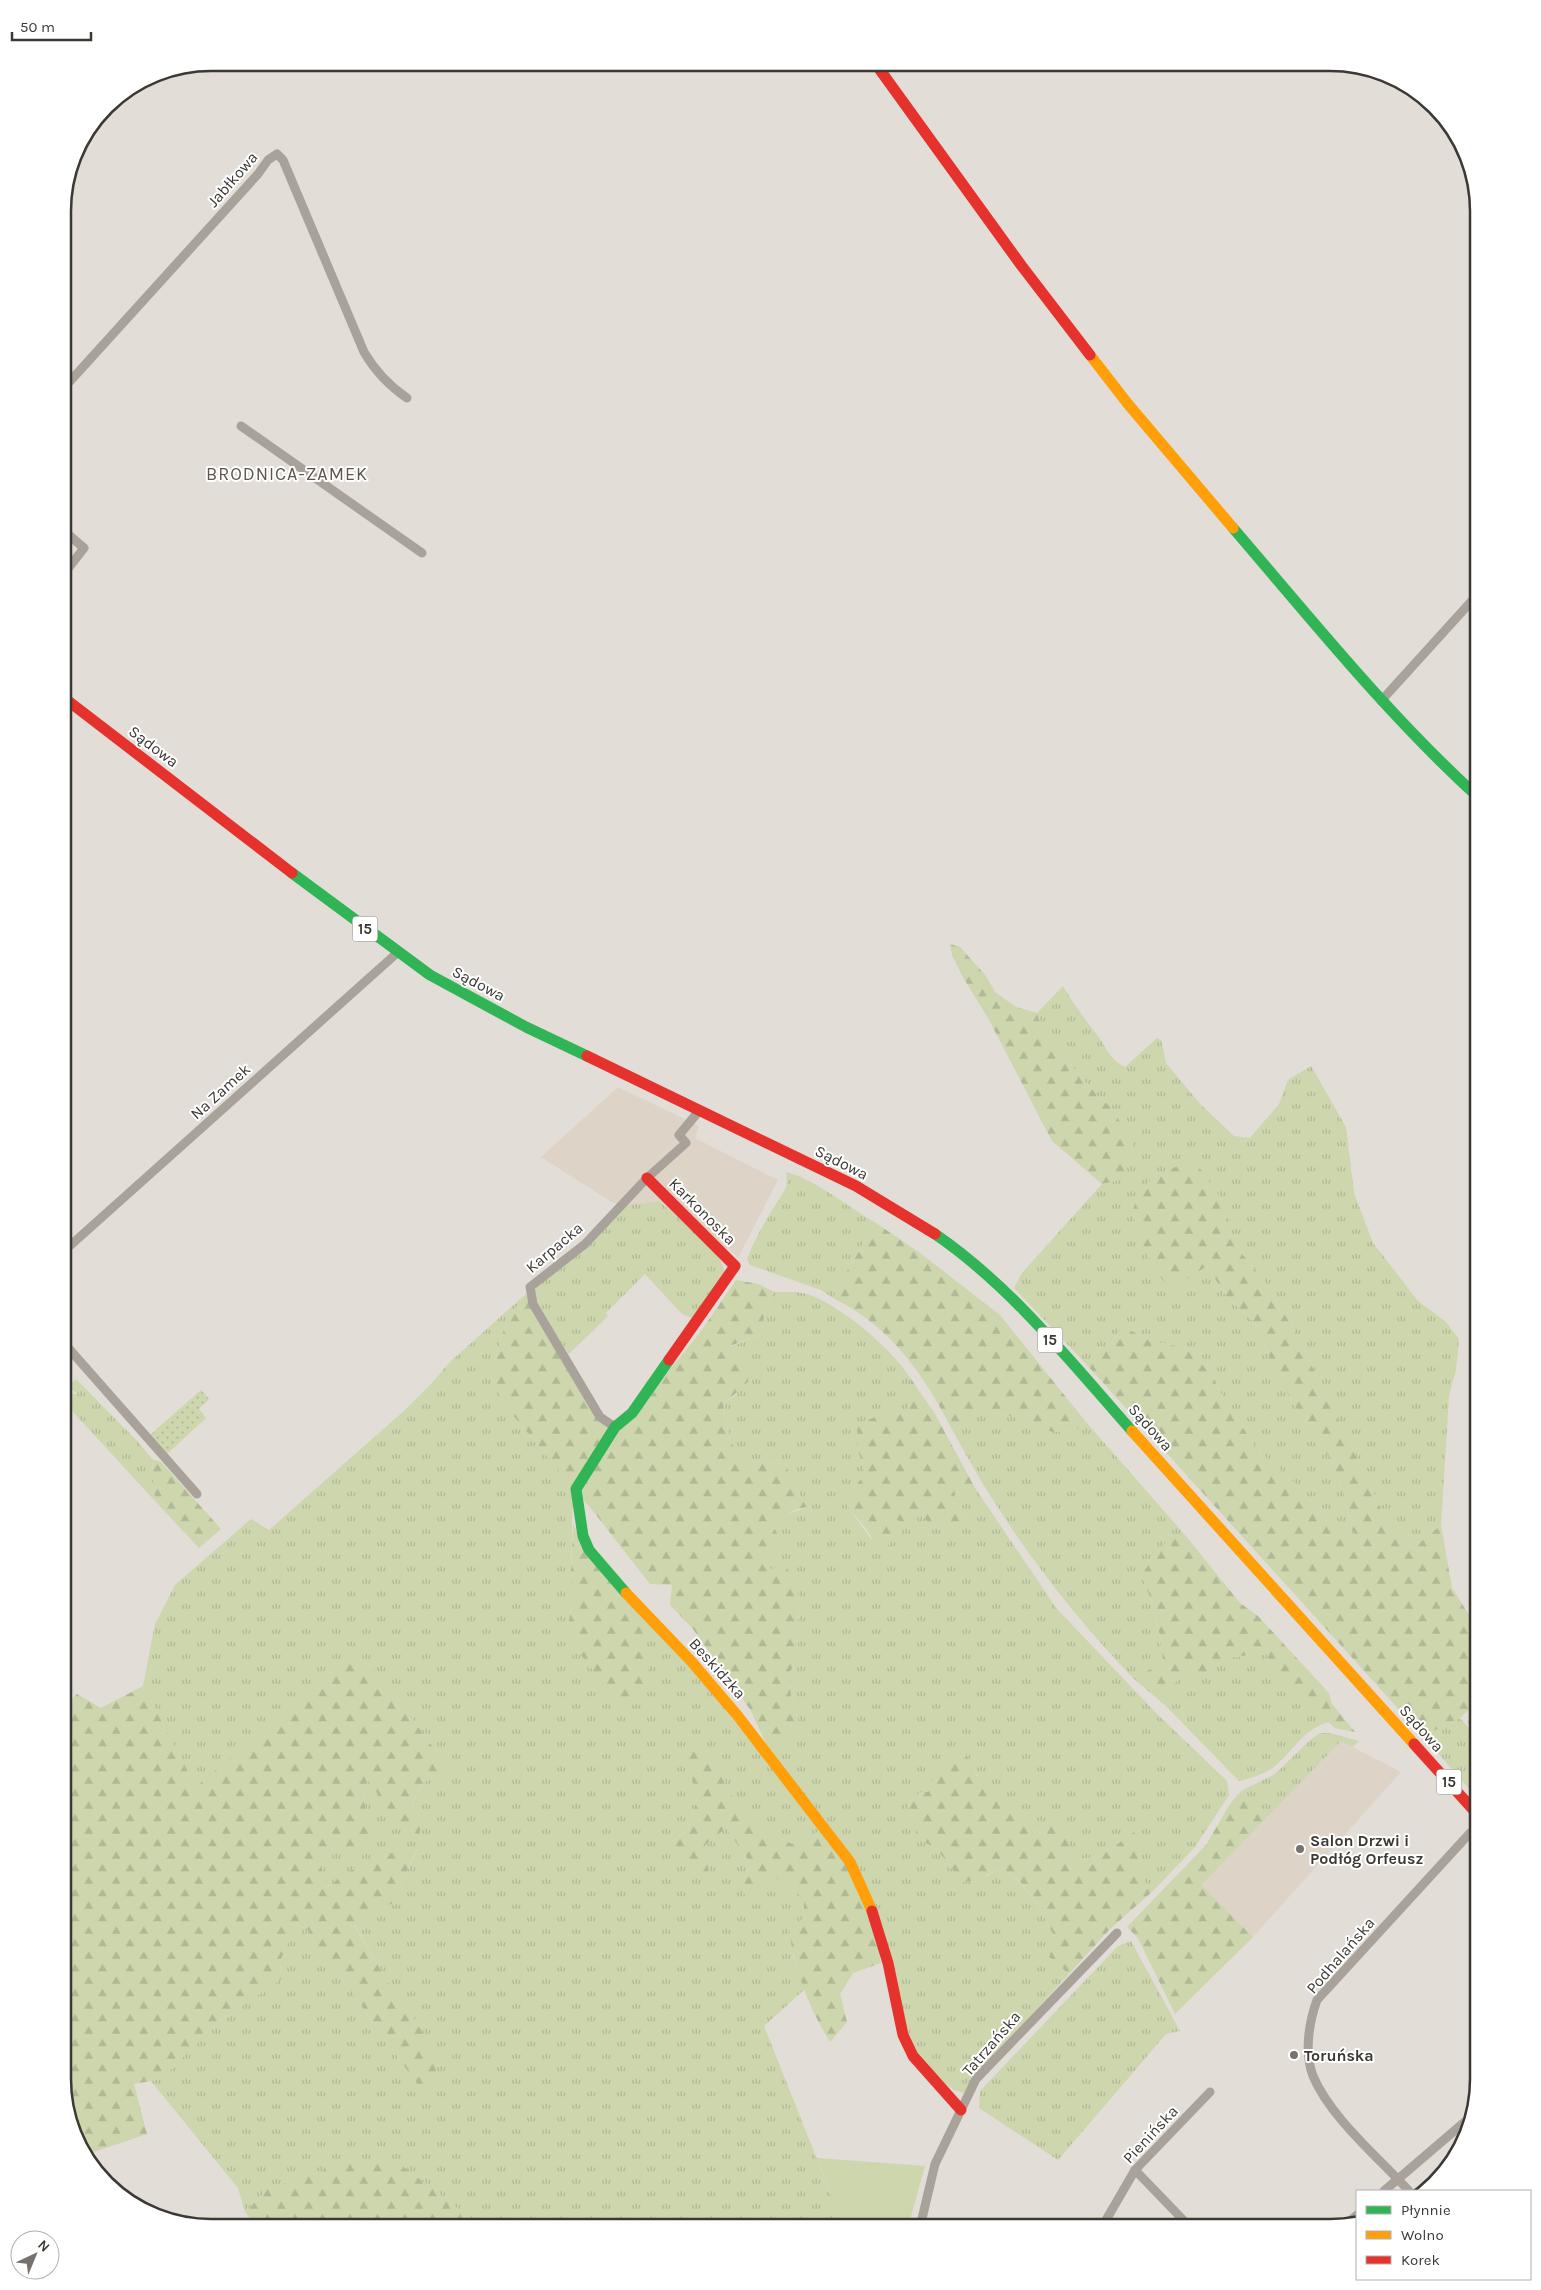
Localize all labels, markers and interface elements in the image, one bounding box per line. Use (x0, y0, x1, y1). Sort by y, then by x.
scale bar (12, 10, 91, 42)
text: 50 m (20, 18, 55, 36)
street label: Jabłkowa (203, 148, 262, 211)
district label: BRODNICA-ZAMEK (206, 463, 368, 485)
street label: Sądowa (125, 722, 182, 771)
road number: 15 (352, 916, 378, 942)
street label: Sądowa (449, 962, 508, 1005)
street label: Na Zamek (186, 1060, 254, 1123)
street label: Sądowa (812, 1141, 872, 1184)
street label: Karkonoska (665, 1174, 740, 1249)
street label: Karpacka (522, 1218, 587, 1277)
road number: 15 (1038, 1328, 1062, 1352)
street label: Sądowa (1124, 1400, 1177, 1455)
street label: Beskidzka (685, 1634, 750, 1703)
street label: Sądowa (1395, 1701, 1448, 1756)
road number: 15 (1436, 1770, 1462, 1794)
place label: Salon Drzwi i Podłóg Orfeusz (1310, 1831, 1423, 1868)
marker: Salon Drzwi i Podłóg Orfeusz (1294, 1843, 1306, 1855)
street label: Podhalańska (1302, 1913, 1379, 1997)
street label: Tatrzańska (958, 2007, 1025, 2080)
place label: Toruńska (1304, 2046, 1374, 2065)
marker: Toruńska (1288, 2049, 1300, 2061)
street label: Pienińska (1119, 2101, 1182, 2167)
legend (1356, 2190, 1531, 2280)
text: Płynnie (1401, 2201, 1451, 2219)
text: Wolno (1401, 2226, 1444, 2244)
north arrow (10, 2230, 60, 2280)
text: N (34, 2236, 53, 2256)
text: Korek (1401, 2251, 1440, 2269)

